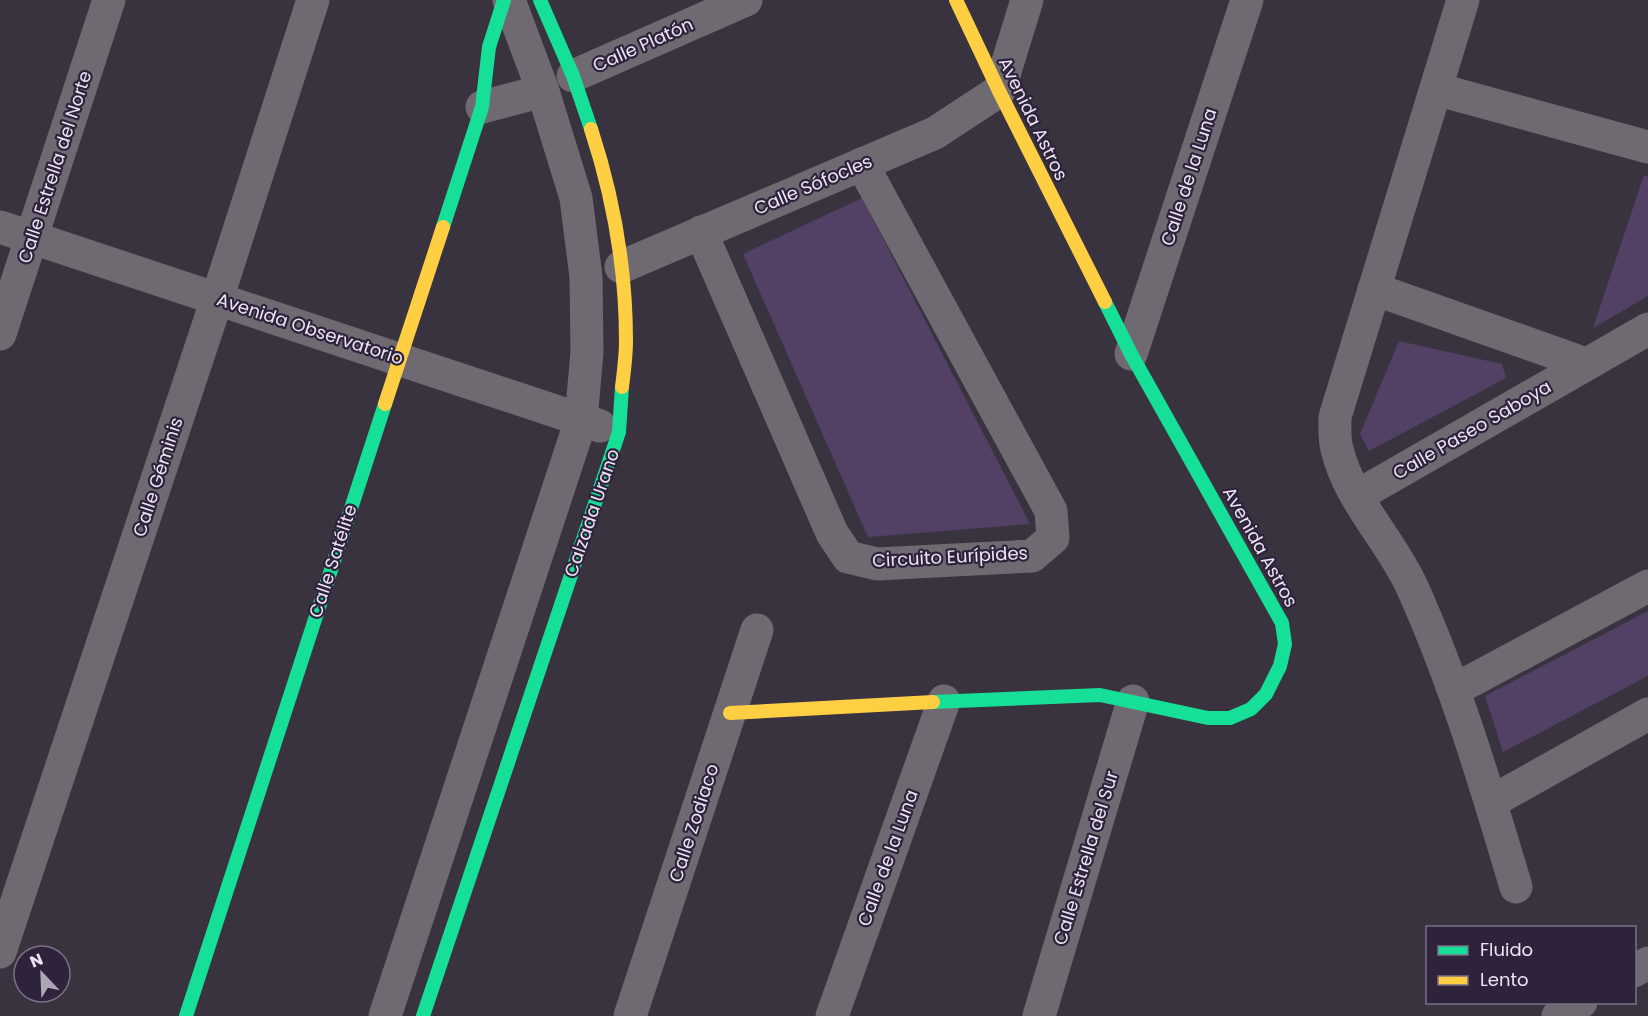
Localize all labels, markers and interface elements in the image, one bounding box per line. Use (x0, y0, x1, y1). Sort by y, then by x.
street label: Calle Platón (589, 11, 697, 78)
street label: Avenida Astros (993, 53, 1074, 185)
street label: Calle Estrella del Norte (12, 67, 97, 266)
street label: Calle de la Luna (1154, 105, 1223, 249)
street label: Calle Sófocles (750, 148, 876, 221)
street label: Avenida Observatorio (214, 286, 407, 371)
street label: Calle Paseo Saboya (1388, 374, 1556, 485)
street label: Calle Géminis (126, 414, 189, 540)
street label: Calzada Urano (558, 445, 625, 580)
street label: Avenida Astros (1217, 482, 1304, 612)
street label: Calle Satélite (302, 501, 363, 621)
street label: Circuito Eurípides (871, 540, 1029, 573)
street label: Calle Zodiaco (663, 760, 724, 885)
street label: Calle Estrella del Sur (1047, 767, 1124, 948)
street label: Calle de la Luna (851, 786, 924, 929)
legend (1426, 926, 1636, 1004)
text: Fluido (1480, 937, 1533, 962)
north arrow (12, 944, 72, 1004)
text: N (26, 948, 46, 974)
text: Lento (1480, 967, 1529, 992)

